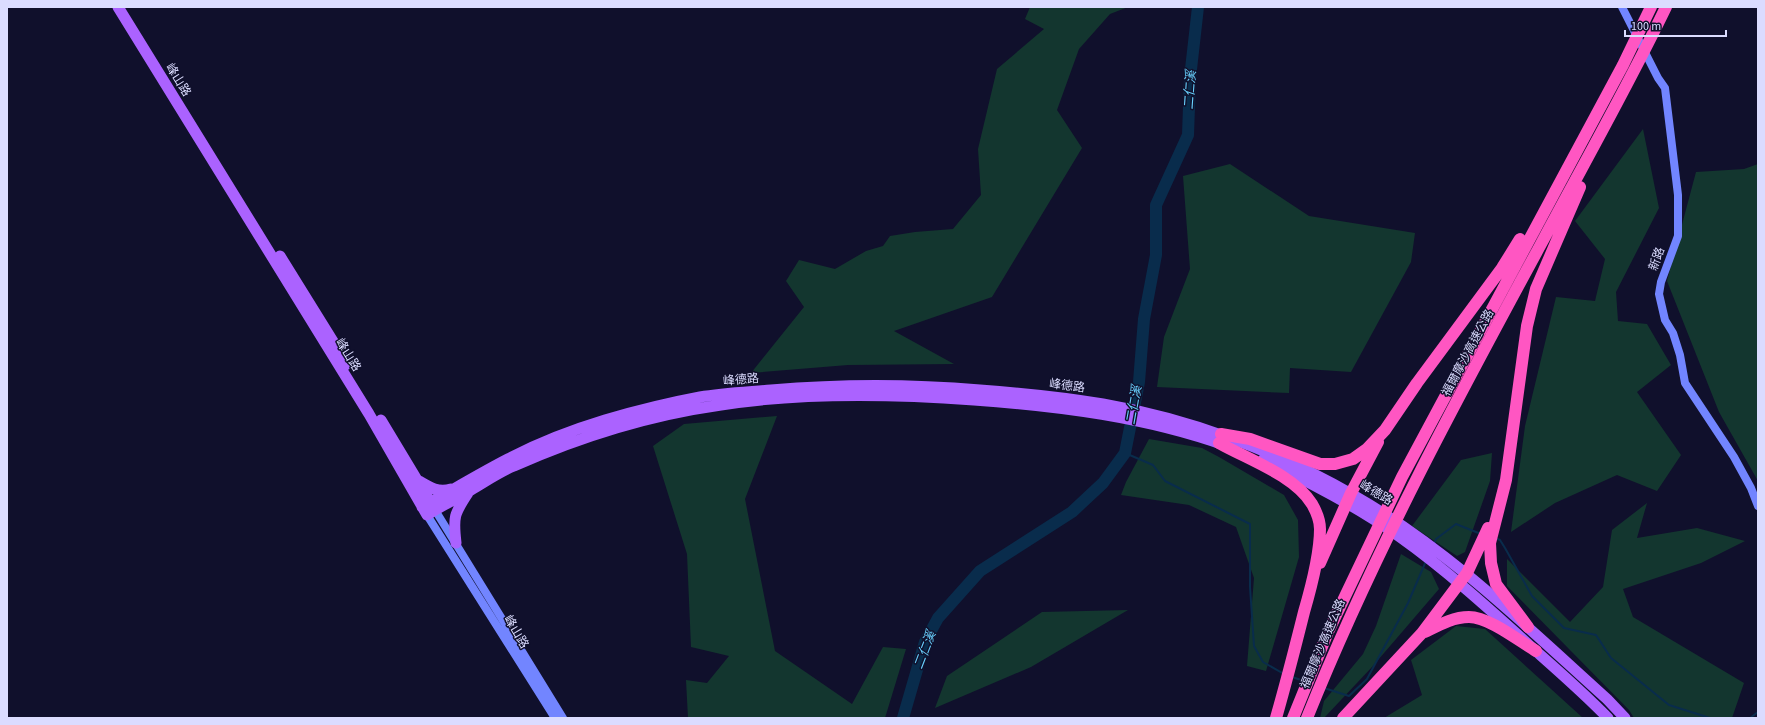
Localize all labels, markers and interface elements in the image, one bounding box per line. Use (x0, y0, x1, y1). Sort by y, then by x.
scale bar (1625, 12, 1726, 38)
text: 100 m (1631, 18, 1661, 35)
street label: 峰山路 (161, 60, 195, 100)
water label: 二仁溪 (1180, 68, 1200, 110)
street label: 新路 (1645, 245, 1669, 273)
street label: 福爾摩沙高速公路 (1438, 307, 1498, 399)
street label: 峰山路 (331, 335, 365, 375)
street label: 峰德路 (722, 370, 760, 390)
street label: 峰德路 (1048, 375, 1086, 397)
water label: 二仁溪 (1122, 382, 1147, 426)
street label: 峰德路 (1356, 476, 1396, 510)
street label: 福爾摩沙高速公路 (1296, 596, 1350, 692)
street label: 峰山路 (499, 612, 533, 652)
water label: 二仁溪 (910, 627, 941, 671)

